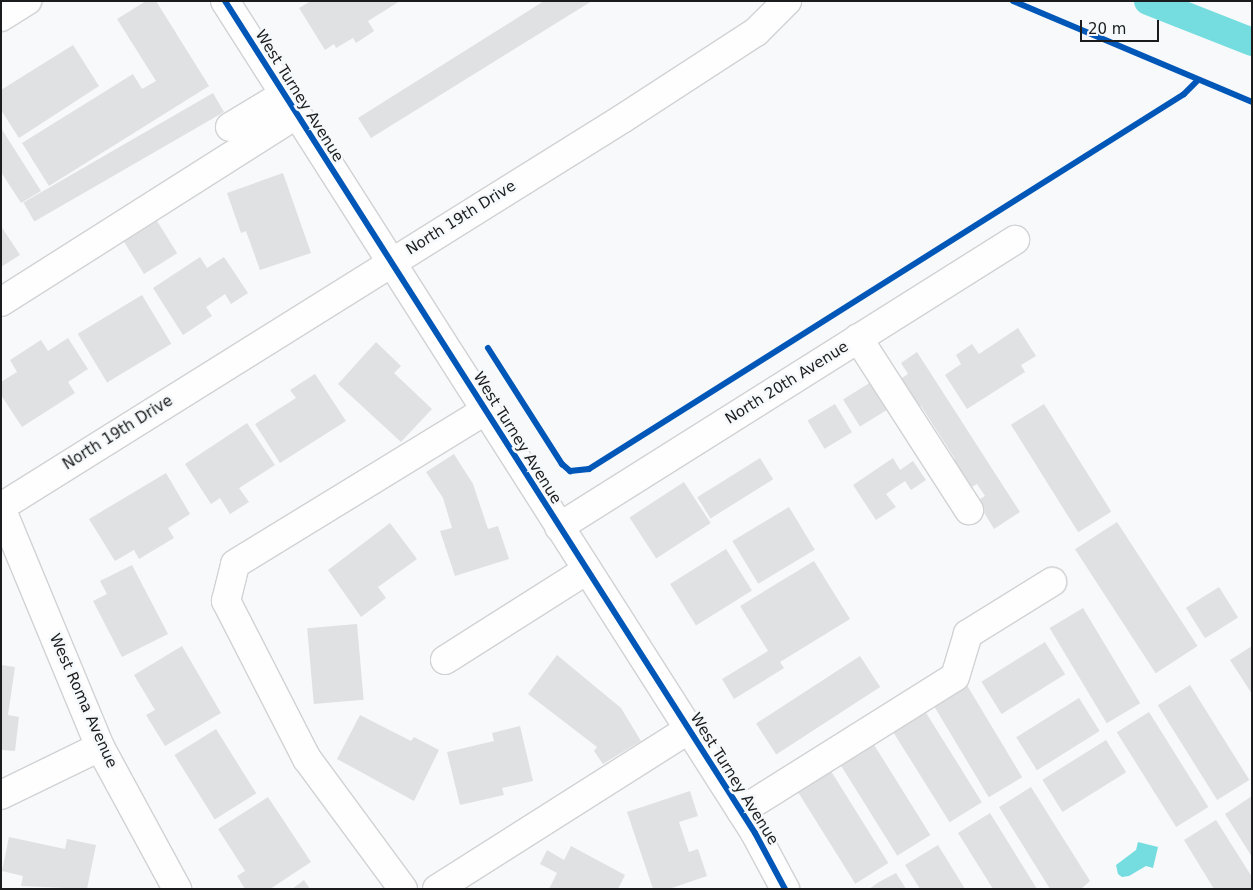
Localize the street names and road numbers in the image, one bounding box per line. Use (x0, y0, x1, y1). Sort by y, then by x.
street label: West Turney Avenue (251, 27, 347, 165)
street label: North 19th Drive (403, 177, 519, 259)
street label: North 20th Avenue (722, 338, 852, 428)
street label: West Turney Avenue (469, 369, 565, 507)
street label: North 19th Drive (60, 392, 176, 474)
street label: West Roma Avenue (45, 631, 121, 771)
street label: West Turney Avenue (686, 710, 782, 848)

